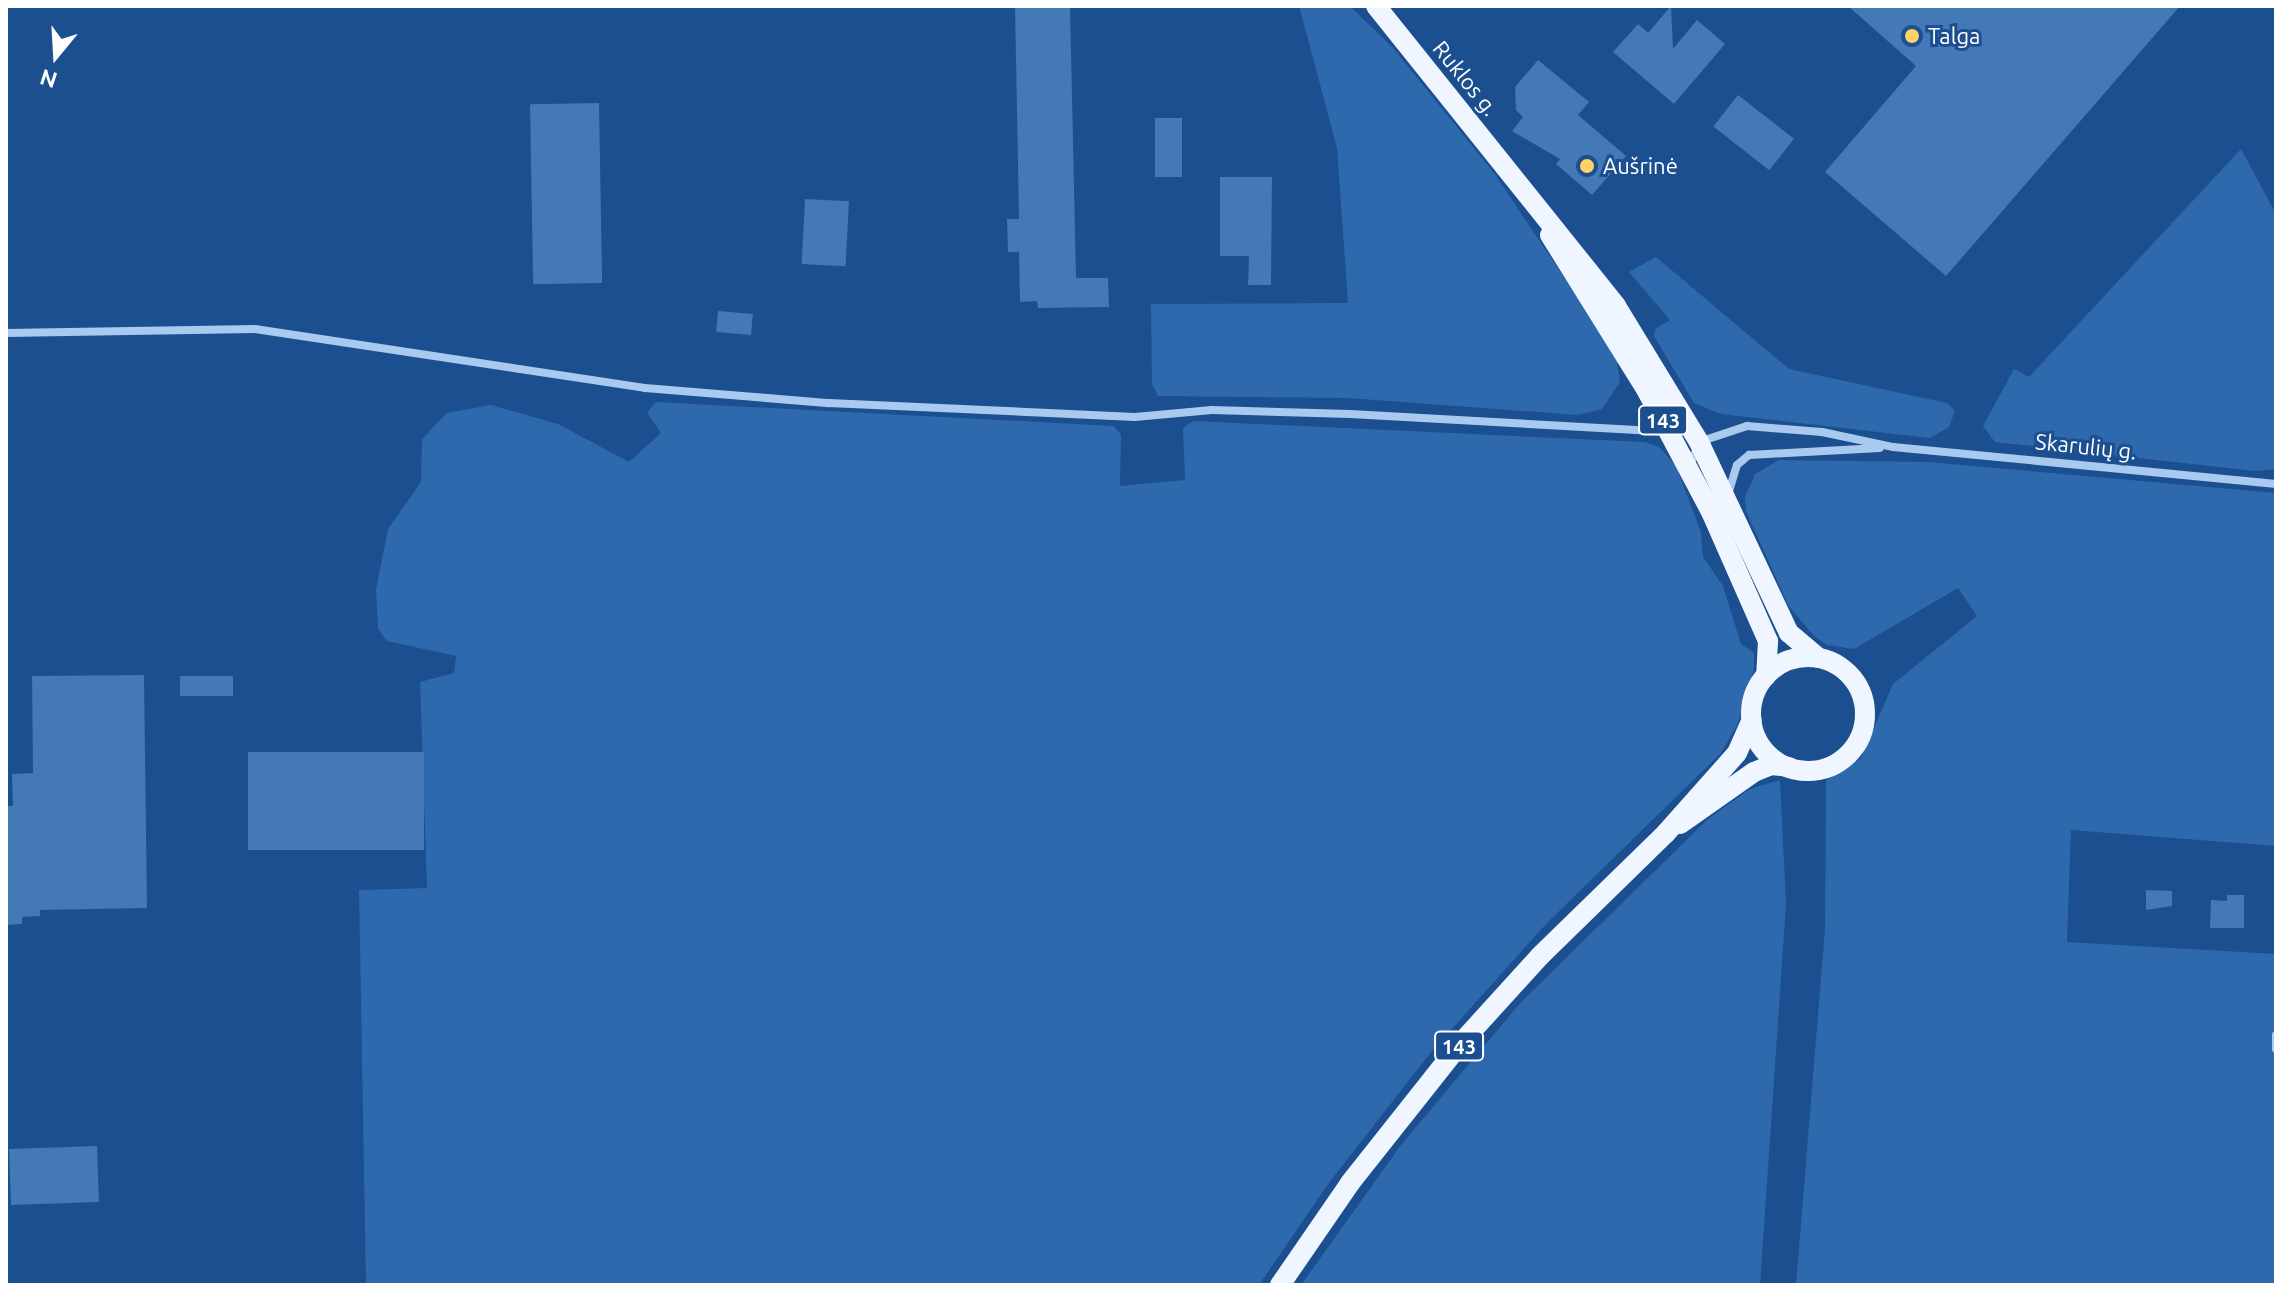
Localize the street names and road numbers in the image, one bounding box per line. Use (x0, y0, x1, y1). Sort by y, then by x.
street label: Ruklos g. (1428, 35, 1504, 121)
road number: 143 (1637, 404, 1689, 436)
street label: Skarulių g. (2034, 428, 2138, 464)
road number: 143 (1433, 1030, 1485, 1062)

